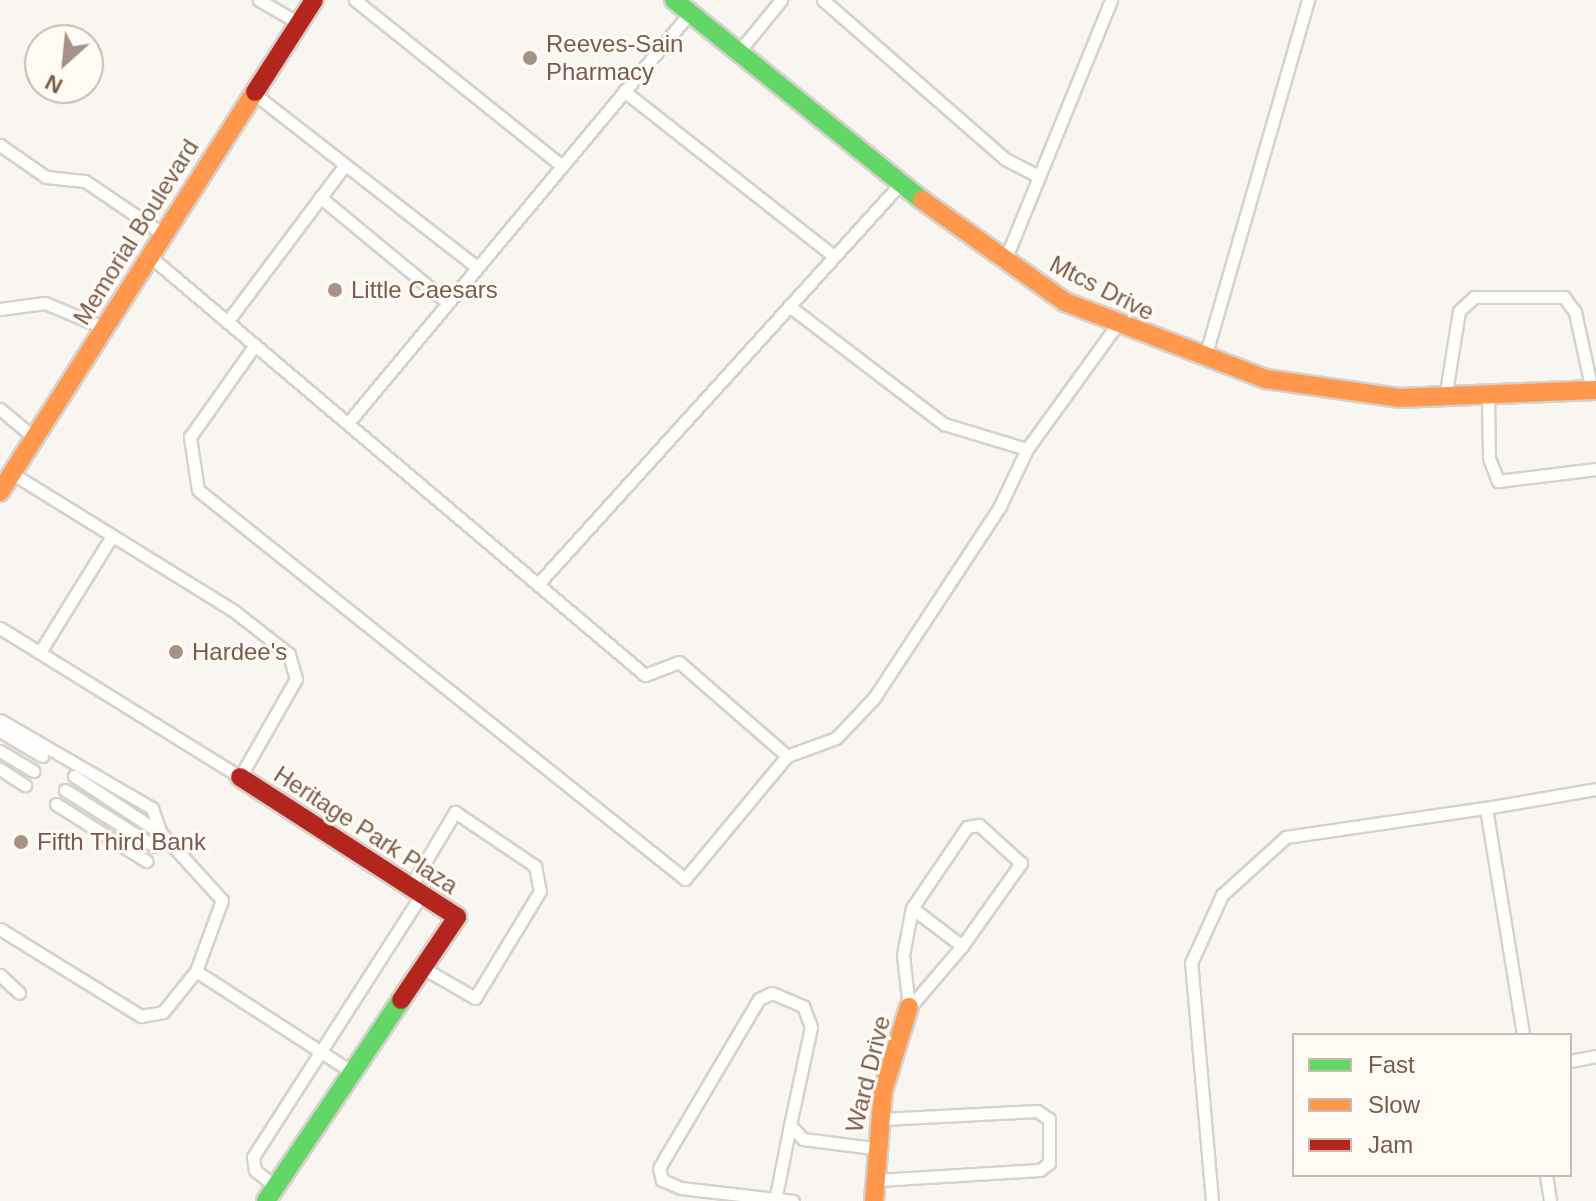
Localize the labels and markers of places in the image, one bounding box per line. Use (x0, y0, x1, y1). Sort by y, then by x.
place label: Reeves-Sain Pharmacy (546, 30, 683, 86)
marker: Reeves-Sain Pharmacy (521, 49, 539, 67)
place label: Little Caesars (351, 276, 498, 304)
marker: Little Caesars (326, 281, 344, 299)
place label: Hardee's (192, 638, 287, 666)
marker: Hardee's (167, 643, 185, 661)
place label: Fifth Third Bank (37, 828, 206, 856)
marker: Fifth Third Bank (12, 833, 30, 851)

